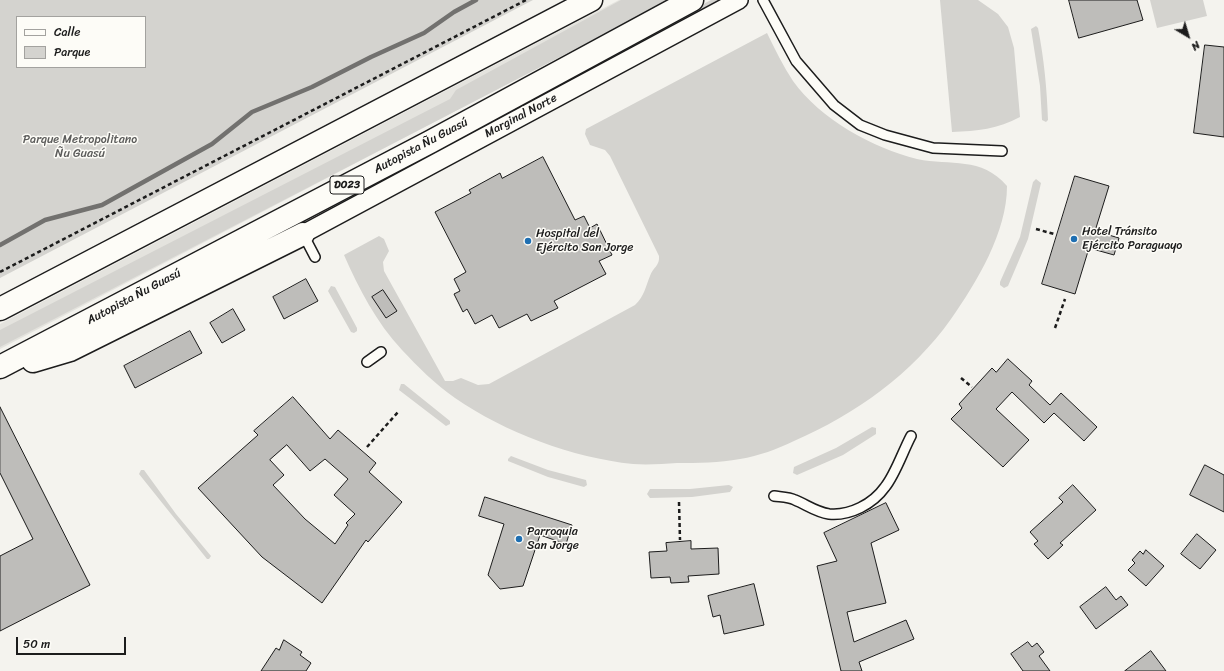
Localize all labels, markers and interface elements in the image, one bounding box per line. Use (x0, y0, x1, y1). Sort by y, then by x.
legend (16, 16, 146, 68)
north arrow (1168, 16, 1208, 56)
text: Calle (54, 21, 81, 43)
text: N (1187, 36, 1205, 56)
text: Parque (54, 41, 90, 63)
street label: Marginal Norte (482, 91, 560, 141)
street label: Autopista Ñu Guasú (372, 115, 470, 177)
park label: Parque Metropolitano Ñu Guasú (23, 133, 137, 161)
road number: D023 (330, 176, 364, 194)
place label: Hotel Tránsito Ejército Paraguayo (1082, 225, 1182, 253)
place label: Hospital del Ejército San Jorge (536, 227, 633, 255)
marker: Hotel Tránsito Ejército Paraguayo (1069, 234, 1079, 244)
marker: Hospital del Ejército San Jorge (523, 236, 533, 246)
street label: Autopista Ñu Guasú (85, 266, 183, 328)
place label: Parroquia San Jorge (527, 525, 579, 553)
marker: Parroquia San Jorge (514, 534, 524, 544)
scale bar (18, 629, 128, 655)
text: 50 m (23, 633, 50, 655)

